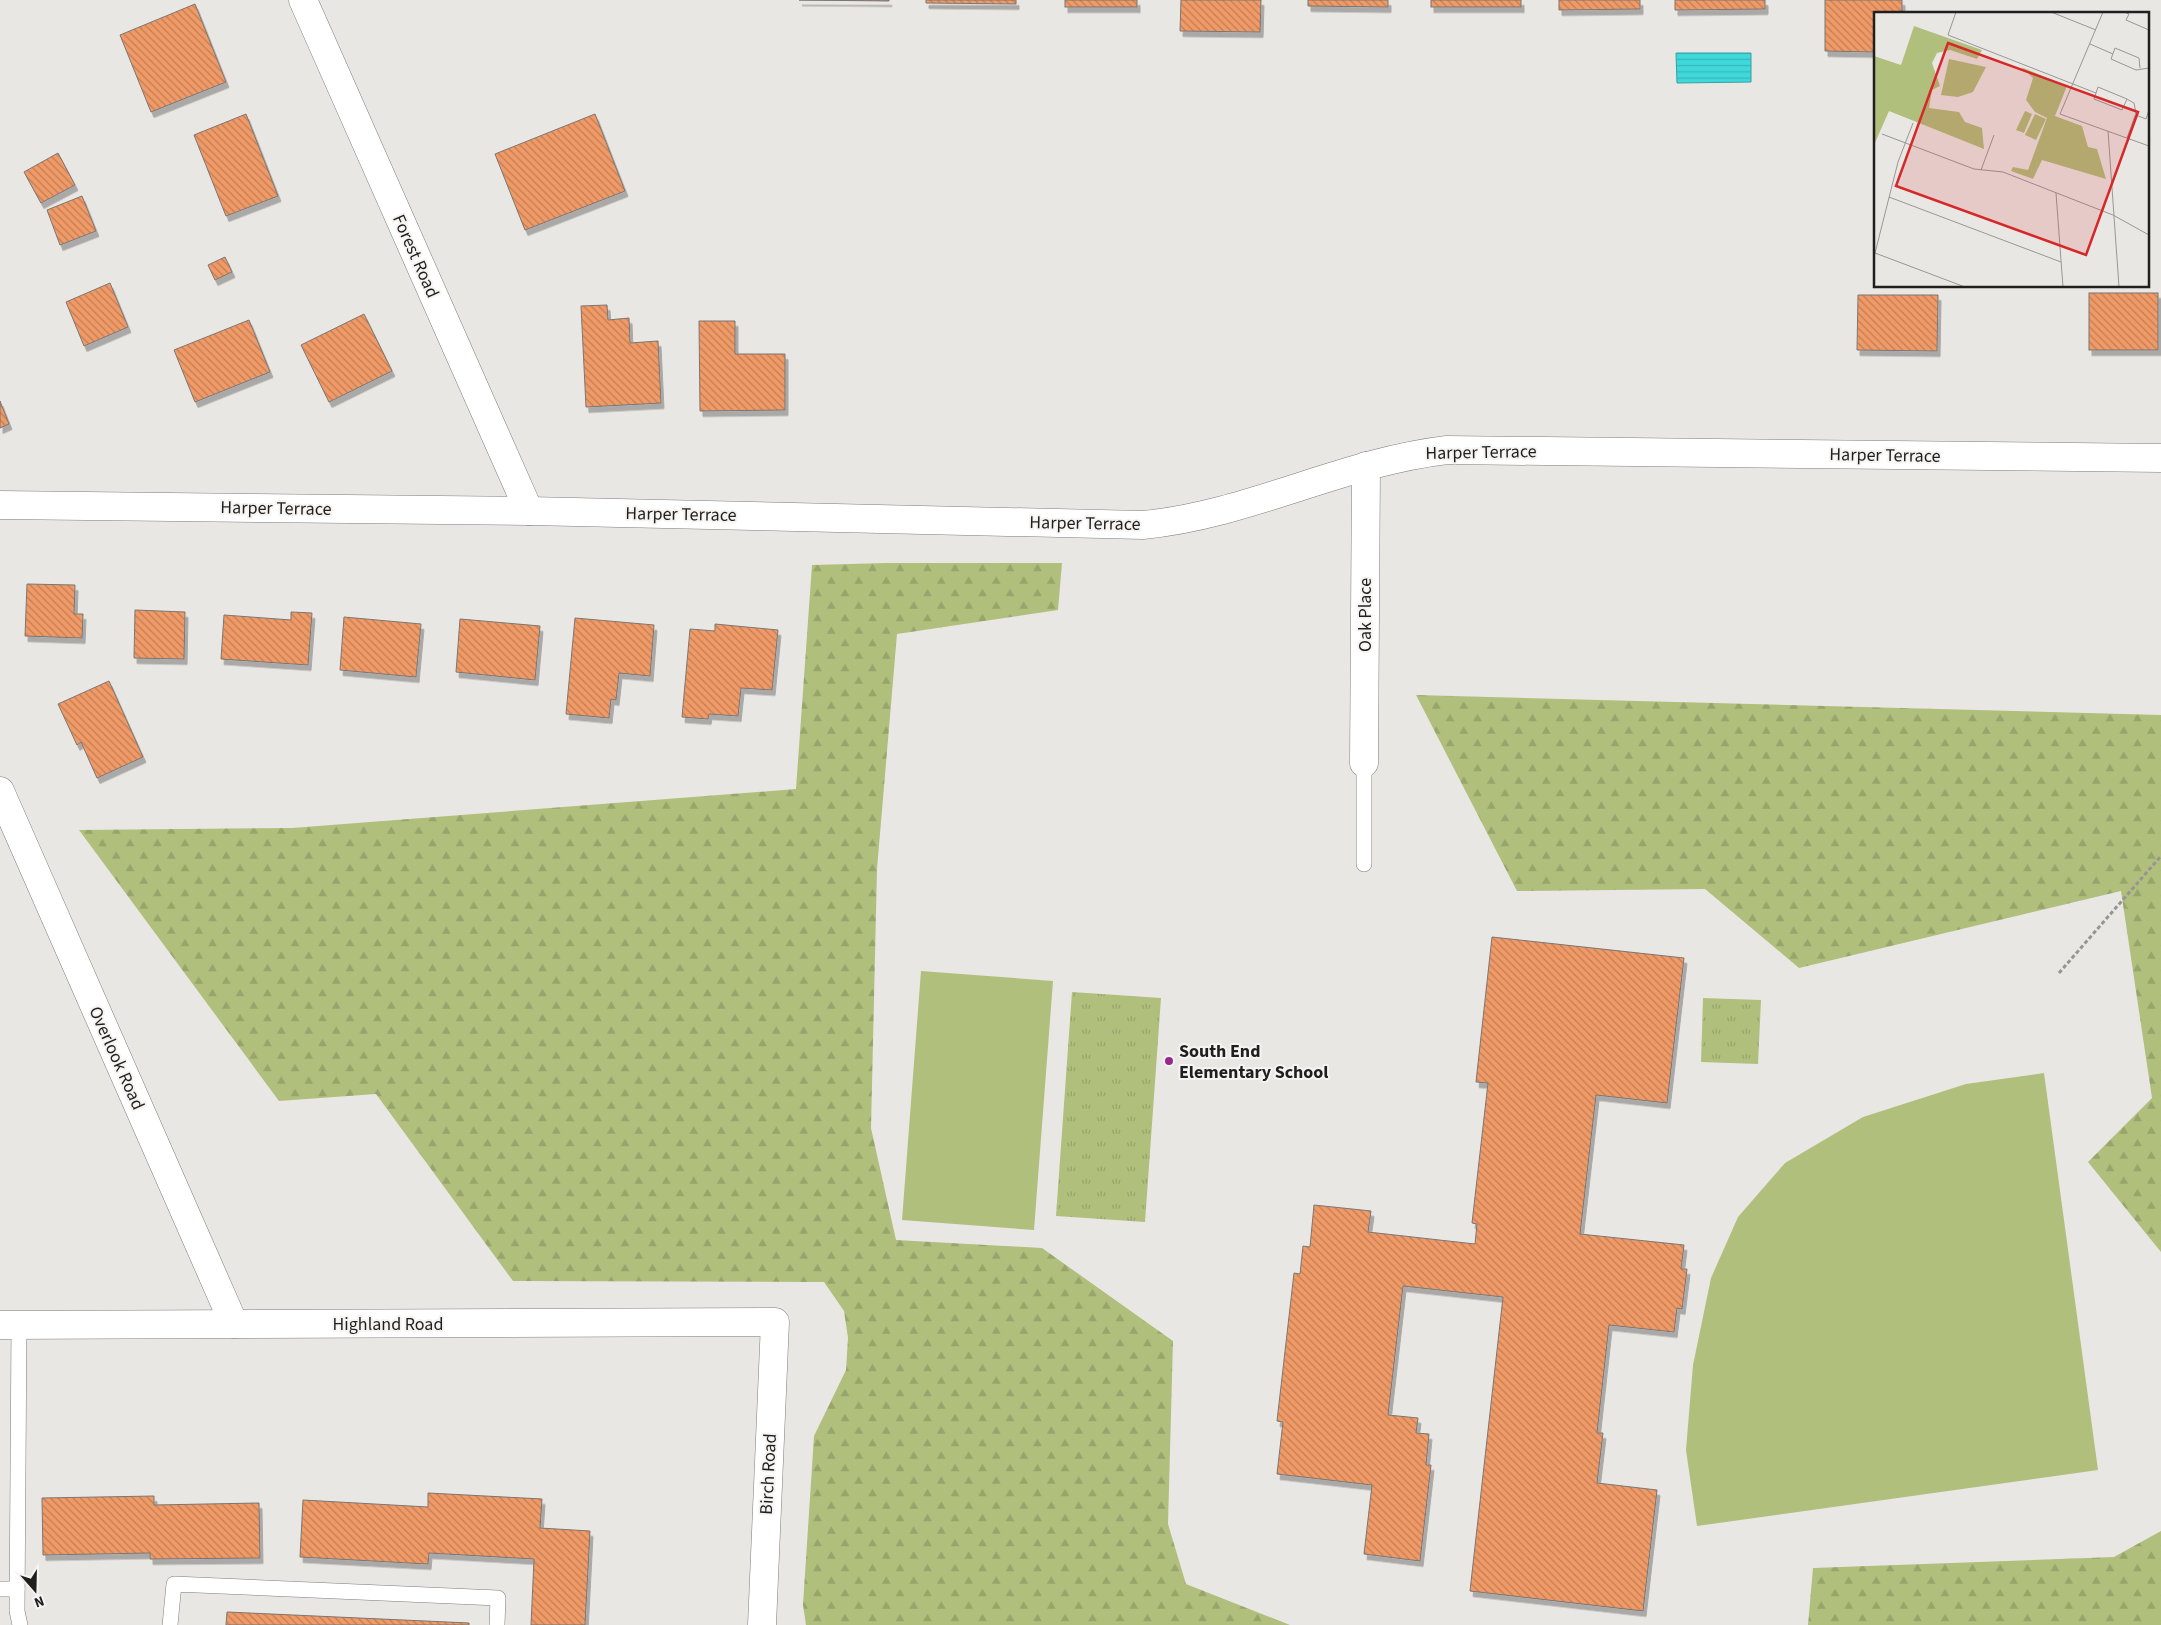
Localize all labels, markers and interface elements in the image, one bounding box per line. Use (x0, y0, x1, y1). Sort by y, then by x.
inset map (1874, 12, 2148, 288)
street label: Forest Road (386, 211, 445, 302)
street label: Harper Terrace (1425, 439, 1537, 466)
street label: Harper Terrace (1829, 442, 1941, 469)
street label: Harper Terrace (220, 495, 332, 522)
street label: Harper Terrace (625, 501, 737, 528)
street label: Harper Terrace (1029, 510, 1141, 537)
street label: Oak Place (1353, 578, 1378, 652)
street label: Overlook Road (83, 1003, 150, 1114)
place label: South End Elementary School (1179, 1039, 1329, 1085)
marker: South End Elementary School (1163, 1055, 1175, 1067)
street label: Highland Road (333, 1312, 443, 1337)
street label: Birch Road (754, 1433, 783, 1515)
north arrow (10, 1565, 60, 1615)
text: N (31, 1590, 47, 1612)

